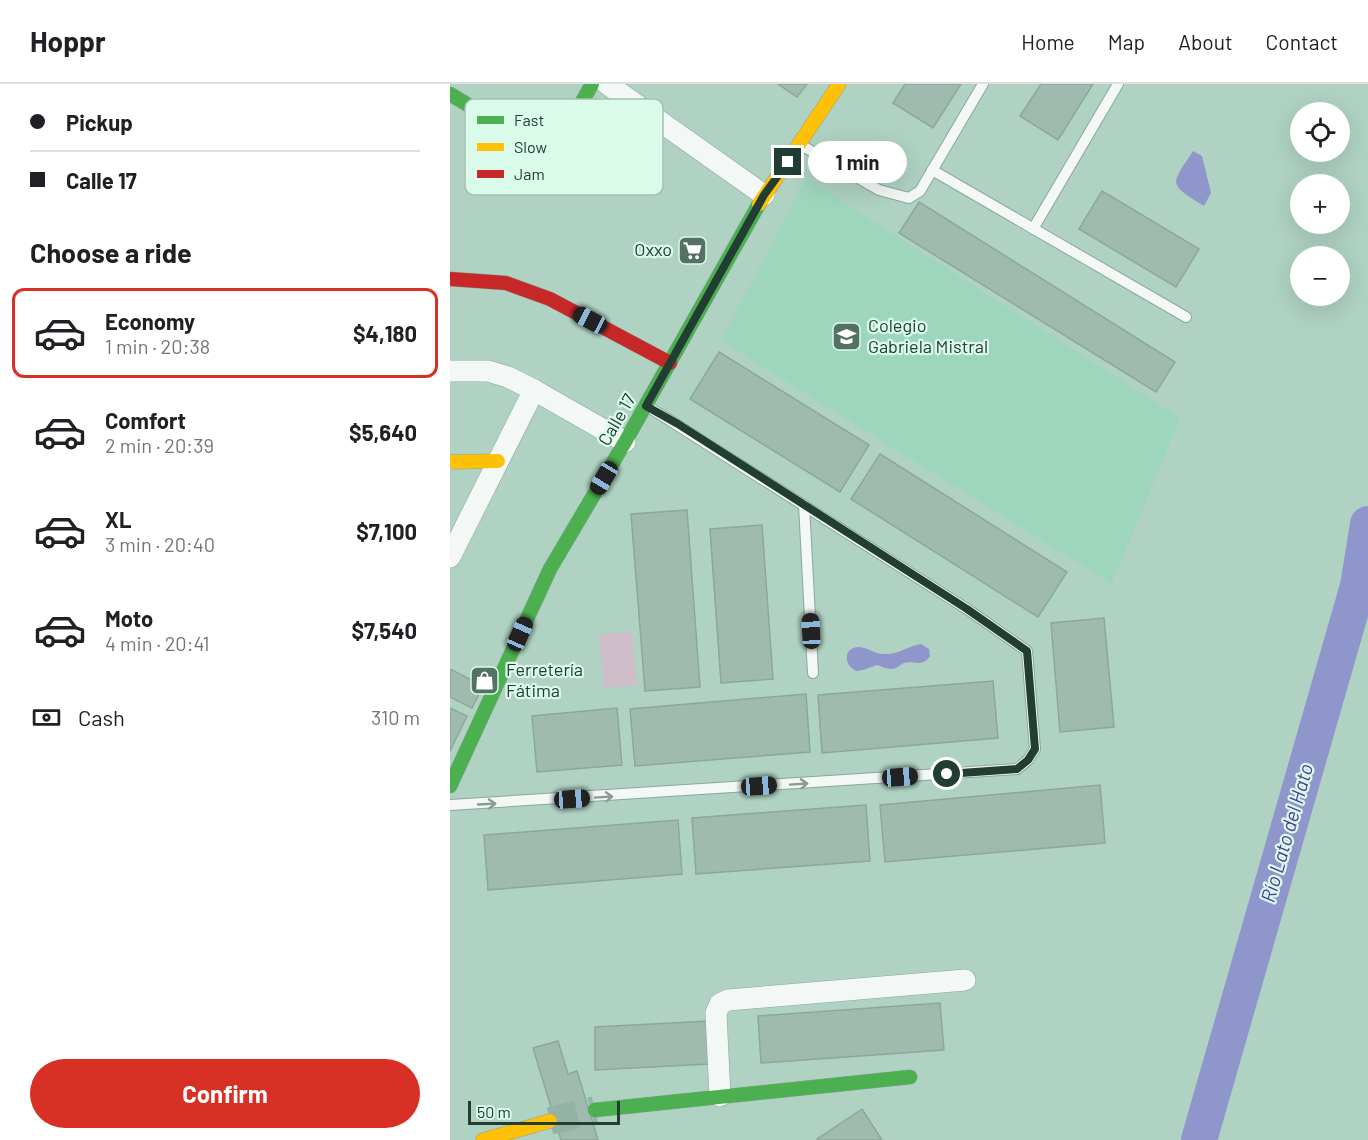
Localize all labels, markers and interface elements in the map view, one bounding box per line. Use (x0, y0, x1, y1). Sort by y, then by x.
text: Hoppr (30, 24, 106, 58)
text: Home (1021, 29, 1075, 54)
text: Map (1108, 29, 1145, 54)
text: About (1178, 29, 1233, 54)
text: Contact (1266, 29, 1338, 54)
legend (465, 99, 663, 195)
map controls (1290, 102, 1350, 306)
button: locate (1290, 102, 1350, 162)
text: Pickup (66, 109, 133, 135)
text: Fast (514, 110, 544, 129)
text: Slow (514, 137, 547, 156)
callout: 1 min (809, 141, 908, 183)
route end (774, 148, 801, 175)
text: 1 min (836, 150, 879, 174)
text: Jam (514, 164, 545, 183)
text: Calle 17 (66, 167, 137, 193)
button: + (1290, 174, 1350, 234)
supermarket icon: Oxxo (677, 234, 709, 266)
text: Choose a ride (30, 236, 192, 268)
place label: Oxxo (634, 238, 672, 260)
button: − (1290, 246, 1350, 306)
car (570, 304, 610, 336)
icon: car (33, 306, 87, 360)
text: Economy (105, 308, 195, 334)
place label: Colegio Gabriela Mistral (868, 314, 988, 357)
text: $4,180 (353, 320, 417, 346)
school or university icon: Colegio Gabriela Mistral (831, 320, 863, 352)
text: 1 min · 20:38 (105, 334, 210, 358)
street label: Calle 17 (593, 389, 640, 449)
icon: car (33, 405, 87, 459)
text: Comfort (105, 407, 186, 433)
text: $5,640 (349, 419, 417, 445)
text: 2 min · 20:39 (105, 433, 214, 457)
car (587, 458, 621, 498)
icon: car (33, 504, 87, 558)
text: XL (105, 506, 131, 532)
text: $7,100 (356, 518, 417, 544)
text: 3 min · 20:40 (105, 532, 215, 556)
icon: car (33, 603, 87, 657)
text: Moto (105, 605, 153, 631)
car (801, 613, 821, 649)
car (504, 614, 536, 654)
text: $7,540 (351, 617, 417, 643)
text: 4 min · 20:41 (105, 631, 210, 655)
place label: Ferretería Fátima (506, 658, 583, 701)
shop icon: Ferretería Fátima (469, 664, 501, 696)
icon: cash (30, 701, 63, 734)
text: Cash (78, 704, 125, 730)
text: 310 m (371, 705, 420, 729)
route start (933, 760, 960, 787)
water label: Río Lato del Hato (1255, 761, 1317, 905)
car (881, 767, 919, 787)
car (740, 776, 778, 796)
one-way arrow (788, 778, 808, 789)
car (553, 789, 591, 809)
one-way arrow (594, 791, 614, 802)
one-way arrow (477, 798, 497, 809)
button: Confirm (30, 1059, 420, 1128)
scale bar (468, 1098, 620, 1126)
text: 50 m (477, 1102, 511, 1121)

